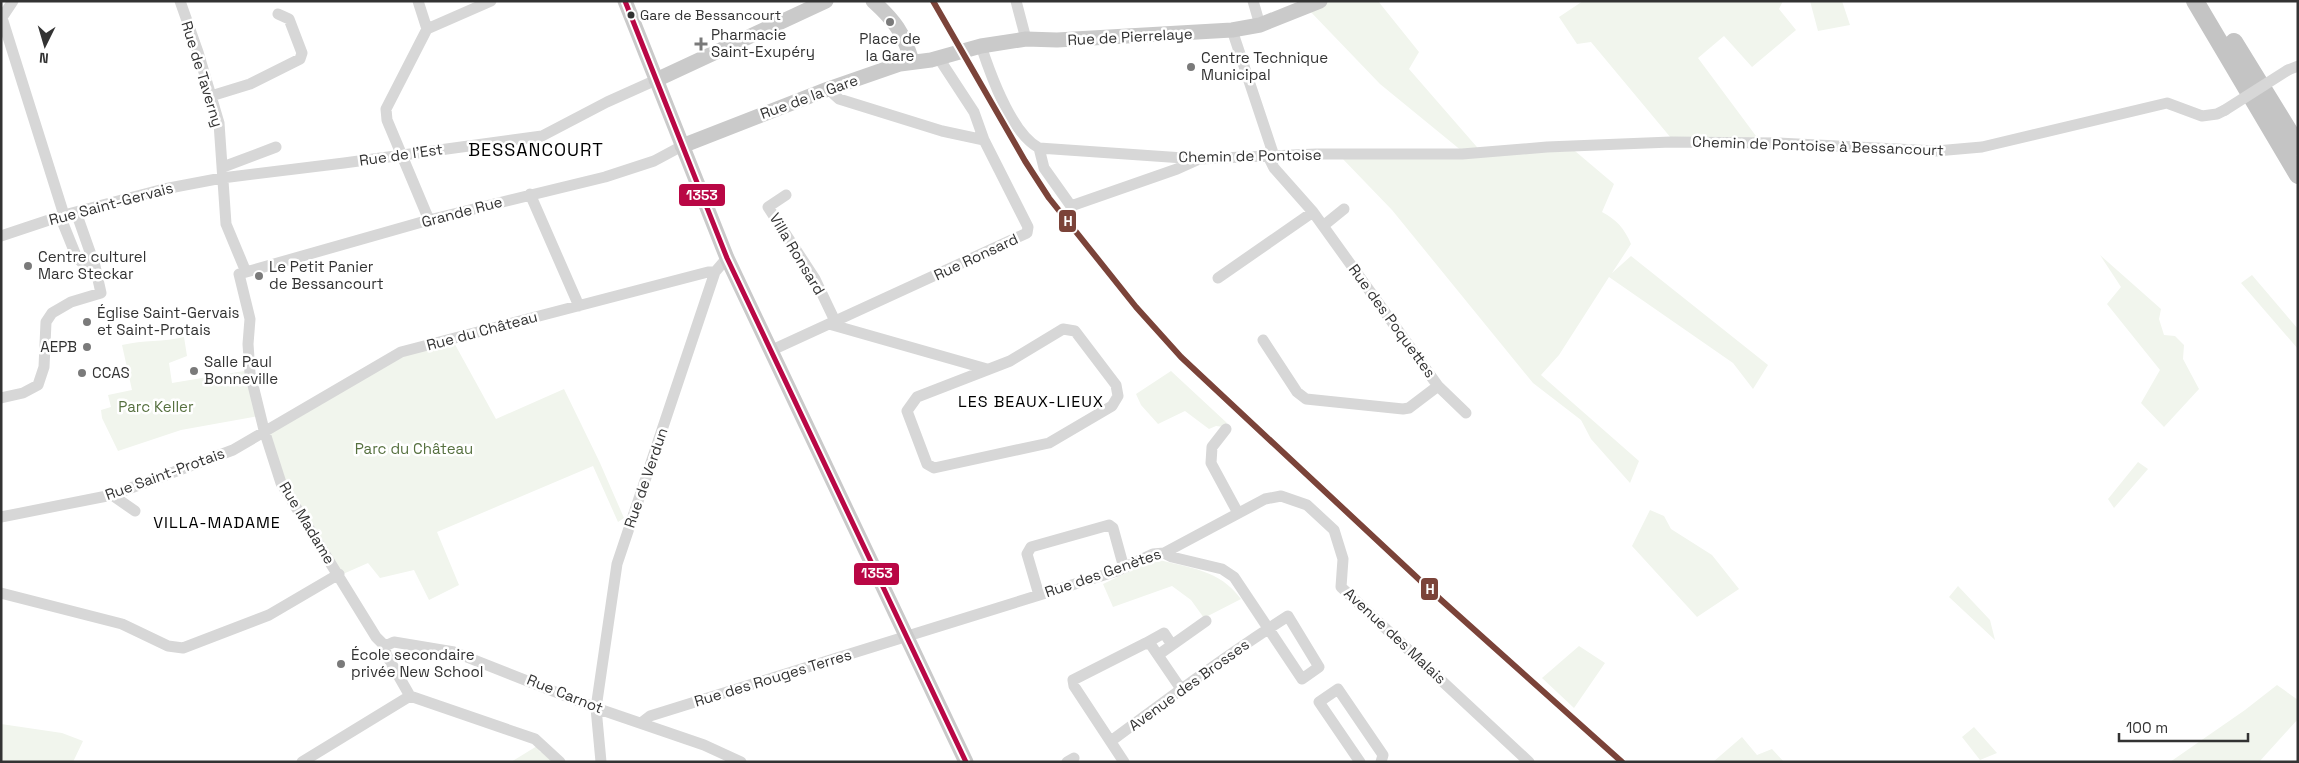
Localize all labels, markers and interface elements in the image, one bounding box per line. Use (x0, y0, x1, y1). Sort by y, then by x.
place label: Gare de Bessancourt (640, 6, 781, 24)
marker: Gare de Bessancourt (626, 10, 636, 20)
marker: Place de la Gare (884, 16, 896, 28)
street label: Rue de Taverny (177, 19, 228, 129)
north arrow (20, 20, 70, 70)
street label: Rue de Pierrelaye (1067, 24, 1193, 49)
place label: Pharmacie Saint-Exupéry (711, 25, 815, 61)
place label: Place de la Gare (859, 29, 921, 65)
marker: Pharmacie Saint-Exupéry (695, 38, 707, 50)
place label: Centre Technique Municipal (1201, 48, 1328, 84)
text: N (38, 49, 49, 67)
marker: Centre Technique Municipal (1185, 61, 1197, 73)
street label: Rue de la Gare (757, 70, 860, 123)
street label: Chemin de Pontoise à Bessancourt (1692, 132, 1944, 159)
district label: BESSANCOURT (468, 138, 604, 161)
street label: Rue de l'Est (358, 139, 444, 170)
street label: Chemin de Pontoise (1178, 145, 1322, 166)
street label: Rue Saint-Gervais (47, 178, 175, 229)
line badge: 1353 (678, 183, 726, 207)
text: 1353 (686, 186, 718, 204)
street label: Grande Rue (419, 192, 505, 231)
street label: Villa Ronsard (766, 209, 829, 298)
line badge: H (1058, 209, 1077, 233)
text: H (1063, 212, 1073, 230)
street label: Rue Ronsard (931, 229, 1021, 284)
place label: Centre culturel Marc Steckar (38, 247, 146, 283)
place label: Le Petit Panier de Bessancourt (269, 257, 384, 293)
marker: Centre culturel Marc Steckar (22, 260, 34, 272)
street label: Rue des Poquettes (1345, 260, 1440, 381)
marker: Le Petit Panier de Bessancourt (253, 270, 265, 282)
place label: Église Saint-Gervais et Saint-Protais (97, 303, 240, 339)
street label: Rue du Château (424, 307, 539, 354)
marker: Église Saint-Gervais et Saint-Protais (81, 316, 93, 328)
place label: AEPB (40, 337, 77, 356)
marker: AEPB (81, 341, 93, 353)
place label: Salle Paul Bonneville (204, 352, 278, 388)
place label: CCAS (92, 363, 130, 382)
marker: Salle Paul Bonneville (188, 365, 200, 377)
marker: CCAS (76, 367, 88, 379)
district label: LES BEAUX-LIEUX (958, 391, 1104, 412)
park label: Parc Keller (118, 397, 194, 416)
street label: Rue de Verdun (620, 425, 672, 530)
park label: Parc du Château (355, 439, 473, 458)
street label: Rue Saint-Protais (102, 443, 227, 504)
street label: Rue Madame (275, 478, 340, 568)
district label: VILLA-MADAME (153, 512, 281, 533)
street label: Rue des Genètes (1042, 544, 1164, 601)
line badge: 1353 (853, 562, 900, 586)
text: 1353 (861, 564, 893, 582)
line badge: H (1420, 577, 1439, 601)
text: H (1425, 580, 1435, 598)
street label: Avenue des Malais (1340, 583, 1450, 688)
street label: Avenue des Brosses (1125, 634, 1253, 735)
place label: École secondaire privée New School (351, 645, 484, 681)
street label: Rue des Rouges Terres (692, 645, 854, 711)
marker: École secondaire privée New School (335, 658, 347, 670)
street label: Rue Carnot (524, 670, 606, 717)
scale bar (2119, 710, 2248, 742)
text: 100 m (2126, 718, 2168, 737)

